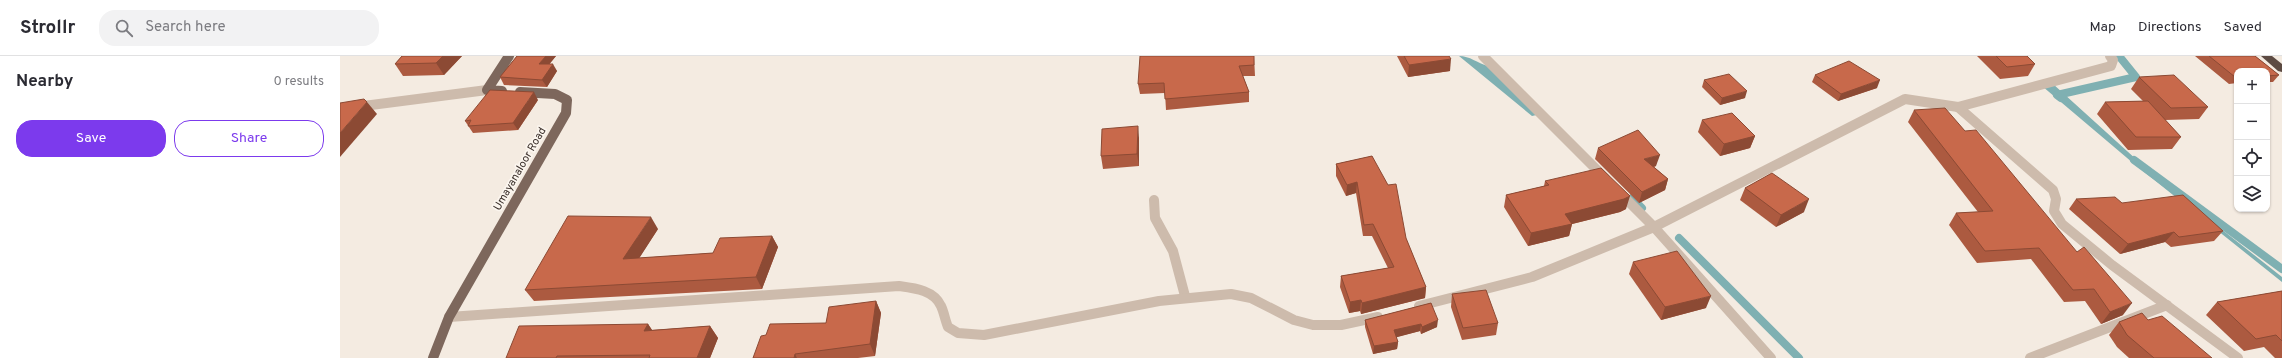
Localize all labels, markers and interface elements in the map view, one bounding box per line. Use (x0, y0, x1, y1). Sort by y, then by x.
search box (99, 10, 379, 46)
text: Strollr (20, 16, 75, 40)
icon: search (113, 17, 135, 39)
text: Search here (145, 18, 225, 37)
text: Map (2090, 19, 2116, 36)
text: Directions (2138, 19, 2202, 36)
text: Saved (2224, 19, 2262, 36)
map controls (2234, 68, 2270, 212)
button: + (2234, 68, 2270, 104)
text: Nearby (16, 71, 73, 93)
text: 0 results (273, 74, 324, 90)
button: − (2234, 104, 2270, 140)
button: Save (16, 120, 166, 157)
button: Share (174, 120, 324, 157)
street label: Umayanaloor Road (490, 125, 550, 213)
button: locate (2234, 140, 2270, 176)
button: layers (2234, 176, 2270, 212)

